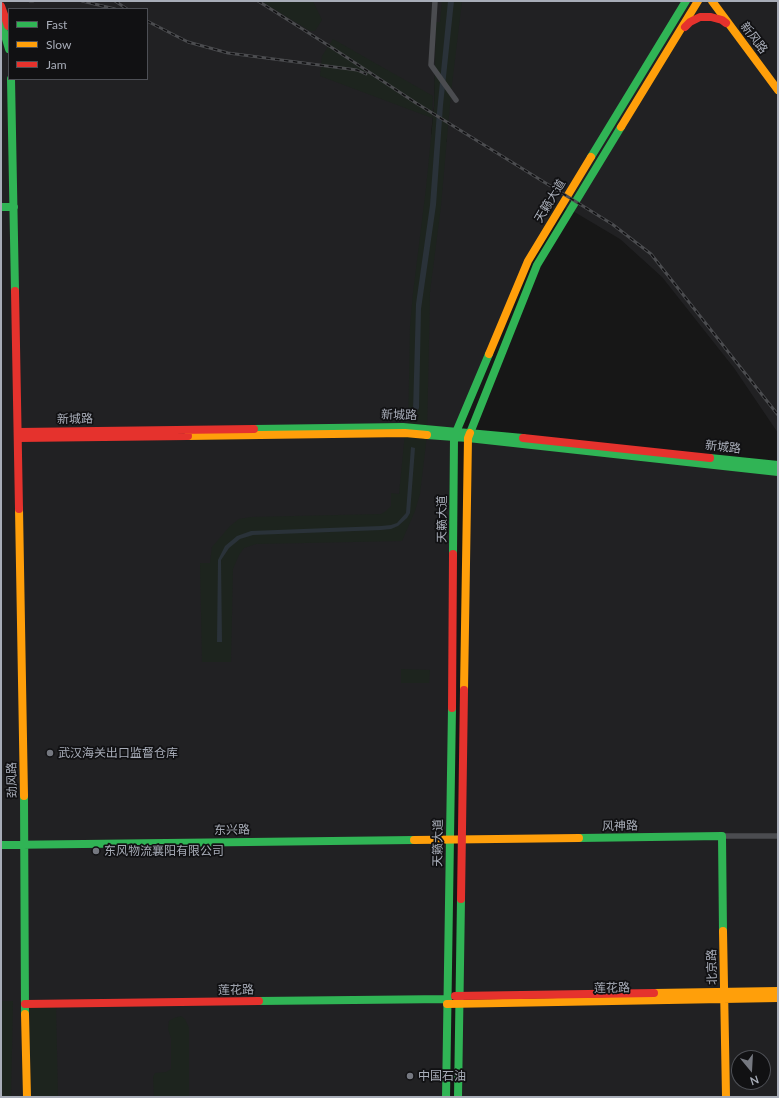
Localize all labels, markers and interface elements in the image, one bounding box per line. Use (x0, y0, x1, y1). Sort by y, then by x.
legend (8, 8, 148, 80)
text: Fast (46, 17, 67, 32)
street label: 新风路 (737, 19, 771, 57)
text: Slow (46, 37, 71, 52)
text: Jam (46, 57, 67, 72)
street label: 天籁大道 (531, 177, 569, 225)
street label: 新城路 (381, 407, 417, 423)
street label: 新城路 (57, 411, 93, 427)
street label: 新城路 (704, 438, 742, 456)
street label: 天籁大道 (435, 495, 449, 543)
place label: 武汉海关出口监督仓库 (58, 746, 178, 760)
marker: 武汉海关出口监督仓库 (45, 748, 55, 758)
street label: 劲风路 (4, 762, 20, 798)
street label: 风神路 (602, 818, 638, 834)
street label: 天籁大道 (430, 819, 446, 867)
street label: 东兴路 (214, 822, 250, 838)
place label: 东风物流襄阳有限公司 (104, 844, 224, 858)
marker: 东风物流襄阳有限公司 (91, 846, 101, 856)
street label: 北京路 (704, 949, 720, 985)
street label: 莲花路 (594, 980, 630, 996)
street label: 莲花路 (218, 982, 254, 998)
north arrow (731, 1050, 771, 1090)
place label: 中国石油 (418, 1069, 466, 1083)
marker: 中国石油 (405, 1071, 415, 1081)
text: N (749, 1073, 761, 1088)

